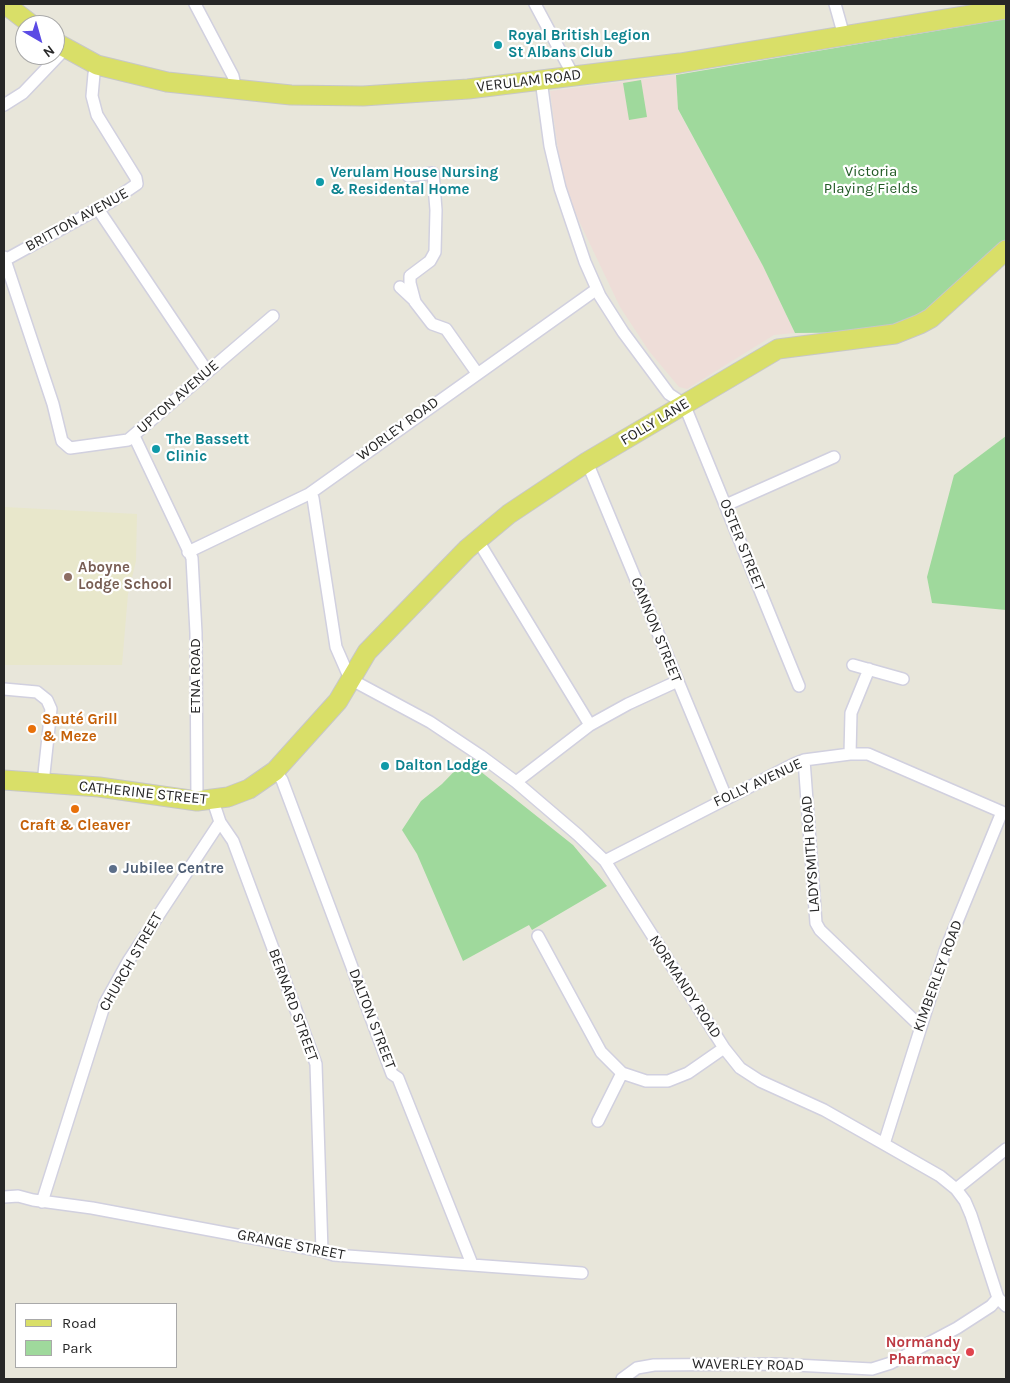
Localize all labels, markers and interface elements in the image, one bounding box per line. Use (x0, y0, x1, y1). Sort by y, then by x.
north arrow (15, 15, 65, 65)
place label: Royal British Legion St Albans Club (508, 27, 650, 62)
marker: Royal British Legion St Albans Club (492, 39, 504, 51)
text: N (40, 42, 58, 61)
street label: VERULAM ROAD (476, 66, 582, 96)
park label: Victoria Playing Fields (824, 163, 918, 198)
place label: Verulam House Nursing & Residental Home (330, 164, 498, 199)
marker: Verulam House Nursing & Residental Home (314, 176, 326, 188)
street label: BRITTON AVENUE (22, 184, 132, 256)
street label: UPTON AVENUE (133, 357, 223, 437)
street label: WORLEY ROAD (354, 393, 442, 465)
street label: FOLLY LANE (618, 395, 692, 449)
place label: The Bassett Clinic (166, 431, 249, 466)
marker: The Bassett Clinic (150, 443, 162, 455)
street label: OSTER STREET (715, 496, 769, 594)
place label: Aboyne Lodge School (78, 559, 172, 594)
marker: Aboyne Lodge School (62, 571, 74, 583)
street label: CANNON STREET (627, 575, 685, 685)
street label: ETNA ROAD (187, 638, 205, 714)
place label: Sauté Grill & Meze (42, 711, 118, 746)
marker: Sauté Grill & Meze (26, 723, 38, 735)
street label: FOLLY AVENUE (711, 755, 805, 811)
place label: Dalton Lodge (395, 757, 488, 775)
marker: Dalton Lodge (379, 760, 391, 772)
street label: CATHERINE STREET (78, 777, 208, 809)
street label: LADYSMITH ROAD (798, 795, 824, 913)
marker: Craft & Cleaver (69, 803, 81, 815)
place label: Craft & Cleaver (20, 817, 130, 835)
place label: Jubilee Centre (123, 860, 224, 878)
marker: Jubilee Centre (107, 863, 119, 875)
street label: CHURCH STREET (95, 909, 167, 1015)
street label: KIMBERLEY ROAD (909, 918, 967, 1034)
street label: NORMANDY ROAD (645, 932, 725, 1042)
street label: BERNARD STREET (264, 946, 322, 1064)
street label: DALTON STREET (345, 966, 399, 1072)
street label: GRANGE STREET (236, 1226, 346, 1264)
legend (15, 1303, 178, 1368)
text: Road (62, 1314, 97, 1332)
place label: Normandy Pharmacy (886, 1334, 960, 1369)
text: Park (62, 1339, 92, 1357)
marker: Normandy Pharmacy (964, 1346, 976, 1358)
street label: WAVERLEY ROAD (692, 1355, 804, 1375)

